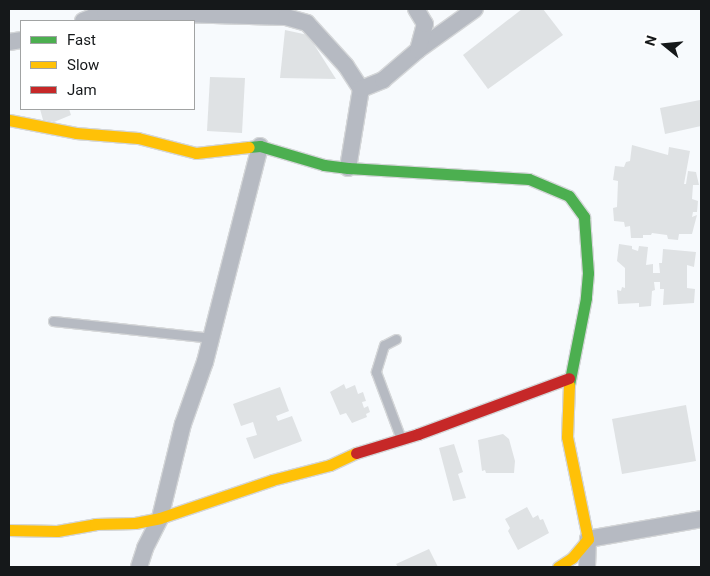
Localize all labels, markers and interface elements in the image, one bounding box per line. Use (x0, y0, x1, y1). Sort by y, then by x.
legend (20, 20, 195, 110)
north arrow (640, 20, 690, 70)
text: Fast (67, 31, 96, 49)
text: N (642, 34, 660, 48)
text: Slow (67, 56, 99, 74)
text: Jam (67, 81, 97, 99)

